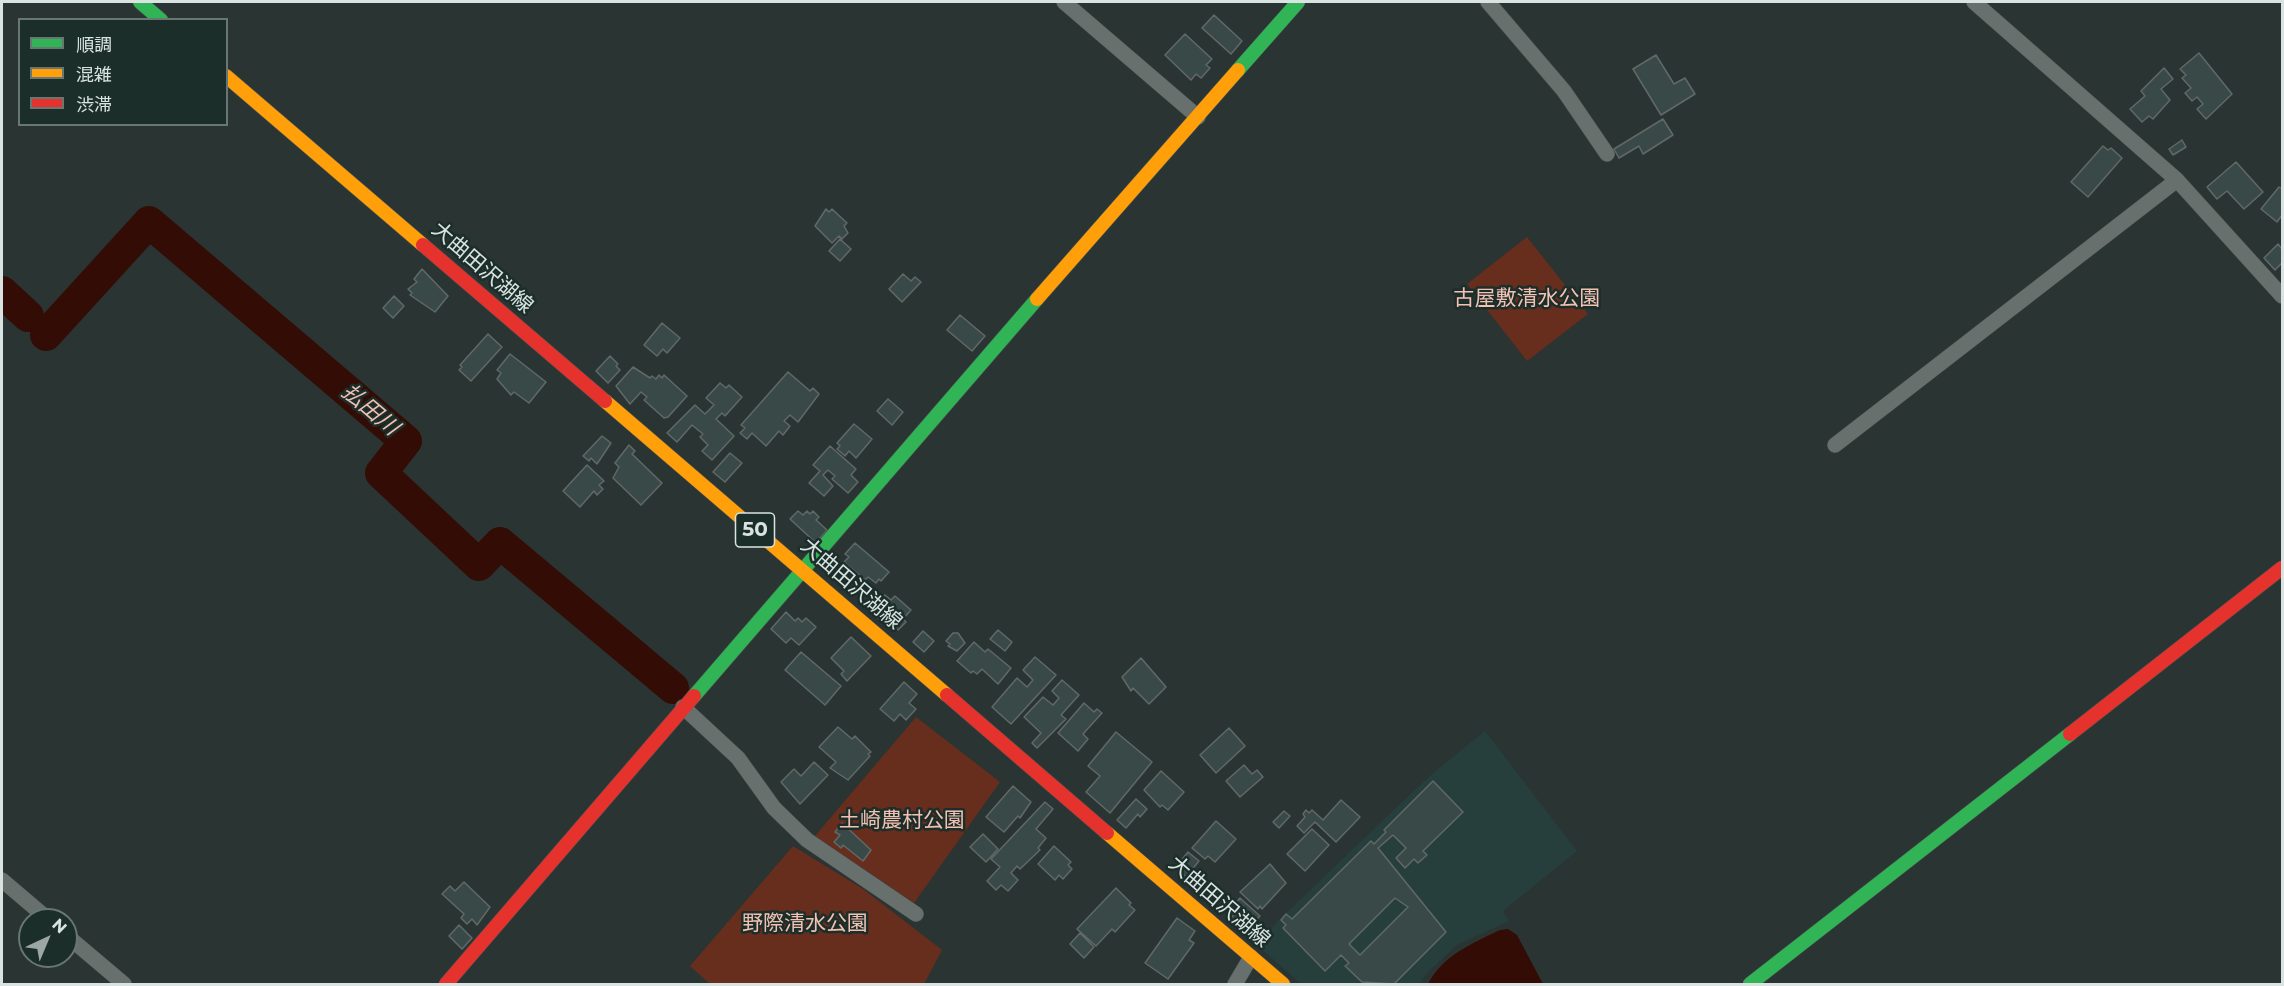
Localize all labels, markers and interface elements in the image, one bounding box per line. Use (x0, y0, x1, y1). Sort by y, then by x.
legend (18, 18, 228, 126)
text: 順調 (76, 34, 112, 56)
text: 混雑 (76, 64, 112, 86)
text: 渋滞 (76, 94, 112, 116)
street label: 大曲田沢湖線 (426, 217, 538, 319)
park label: 古屋敷清水公園 (1454, 286, 1600, 312)
water label: 払田川 (336, 379, 404, 441)
road number: 50 (736, 513, 774, 547)
street label: 大曲田沢湖線 (795, 533, 907, 635)
park label: 土崎農村公園 (839, 808, 965, 834)
street label: 大曲田沢湖線 (1163, 851, 1275, 953)
north arrow (18, 908, 78, 968)
park label: 野際清水公園 (742, 911, 868, 937)
text: N (48, 915, 71, 937)

